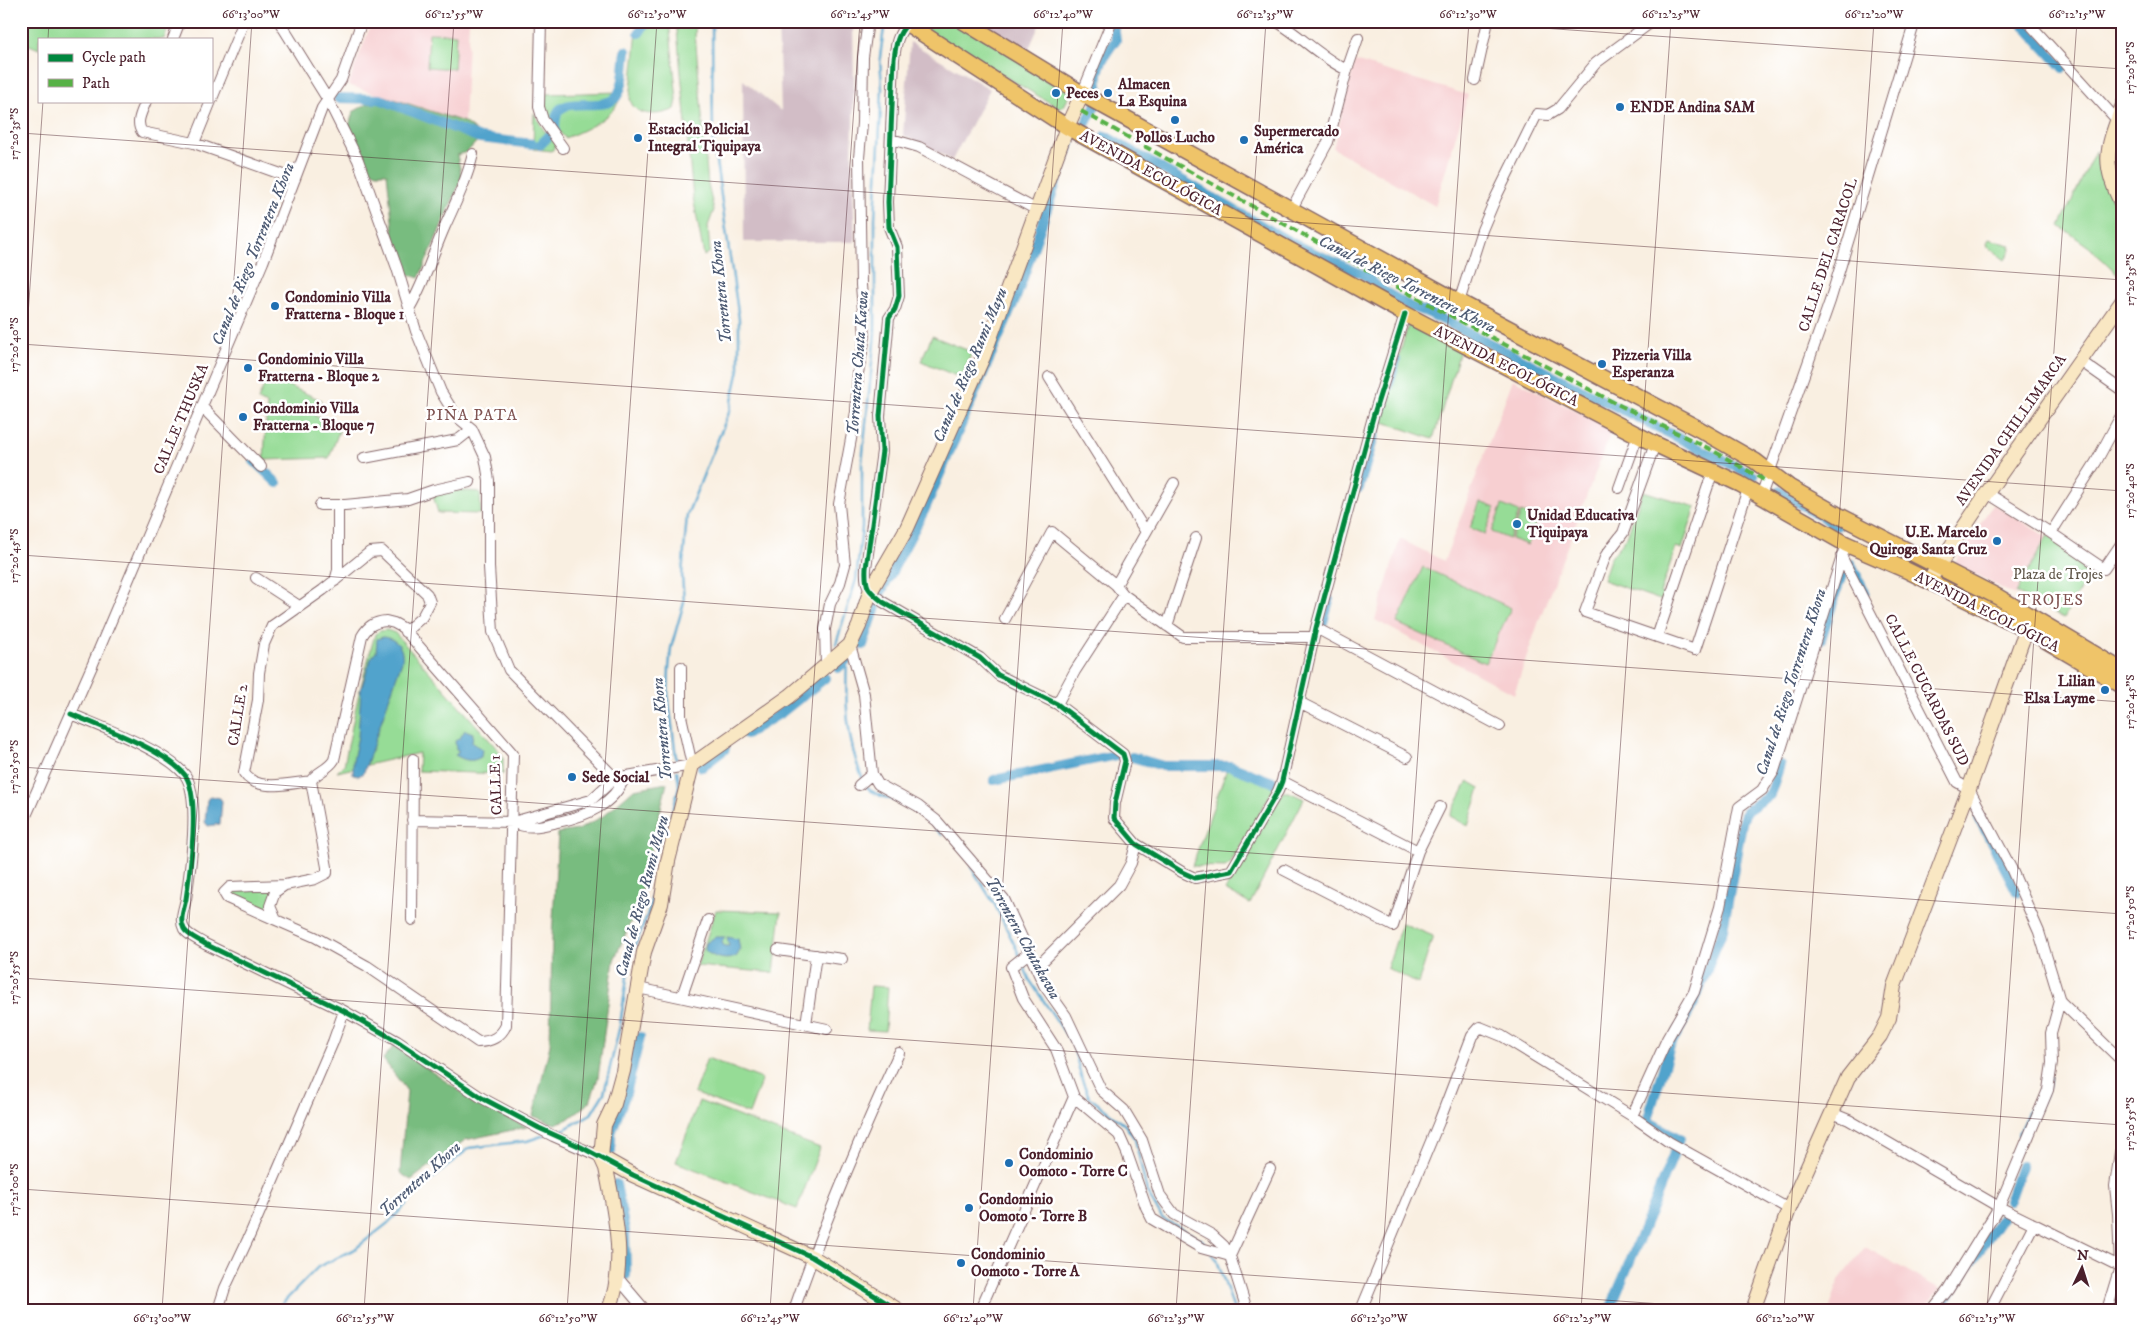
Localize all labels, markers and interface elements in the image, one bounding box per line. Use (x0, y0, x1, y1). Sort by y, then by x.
text: 66°13'00"W (222, 7, 281, 22)
text: 66°12'55"W (425, 7, 484, 22)
text: 66°12'50"W (627, 7, 688, 22)
text: 66°12'45"W (830, 7, 891, 22)
text: 66°12'40"W (1033, 7, 1094, 22)
text: 66°12'35"W (1236, 7, 1295, 22)
text: 66°12'30"W (1439, 7, 1498, 22)
text: 66°12'25"W (1642, 7, 1701, 22)
text: 66°12'20"W (1845, 7, 1905, 22)
text: 66°12'15"W (2049, 7, 2106, 22)
legend (38, 38, 212, 102)
text: 17°20'30"S (2123, 41, 2138, 95)
text: Cycle path (82, 48, 146, 67)
text: Path (82, 74, 110, 93)
place label: Almacen La Esquina (1117, 75, 1187, 112)
place label: Peces (1066, 84, 1098, 103)
marker: Peces (1050, 87, 1062, 99)
marker: Almacen La Esquina (1102, 87, 1114, 99)
place label: ENDE Andina SAM (1630, 98, 1755, 117)
marker: ENDE Andina SAM (1614, 101, 1626, 113)
text: 17°20'35"S (7, 108, 22, 160)
marker: Pollos Lucho (1169, 114, 1181, 126)
place label: Estación Policial Integral Tiquipaya (648, 120, 762, 157)
place label: Supermercado América (1253, 122, 1340, 158)
street label: AVENIDA ECOLÓGICA (1076, 126, 1226, 220)
place label: Pollos Lucho (1135, 128, 1216, 147)
marker: Estación Policial Integral Tiquipaya (632, 132, 644, 144)
marker: Supermercado América (1238, 134, 1250, 146)
water label: Canal de Riego Torrentera Khora (207, 160, 299, 348)
street label: CALLE DEL CARACOL (1794, 175, 1862, 334)
water label: Canal de Riego Torrentera Khora (1315, 231, 1499, 337)
water label: Torrentera Khora (706, 239, 736, 344)
text: 17°20'35"S (2123, 254, 2138, 306)
water label: Canal de Riego Rumi Mayu (928, 285, 1012, 445)
place label: Condominio Villa Fratterna - Bloque 1 (285, 288, 405, 325)
water label: Torrentera Chuta Kawa (843, 290, 873, 436)
marker: Condominio Villa Fratterna - Bloque 1 (269, 300, 281, 312)
text: 17°20'40"S (7, 317, 22, 373)
street label: AVENIDA ECOLÓGICA (1430, 321, 1582, 411)
place label: Pizzeria Villa Esperanza (1612, 346, 1692, 382)
place label: Condominio Villa Fratterna - Bloque 2 (258, 350, 380, 387)
street label: AVENIDA CHILLIMARCA (1951, 350, 2071, 509)
marker: Pizzeria Villa Esperanza (1596, 358, 1608, 370)
street label: CALLE THUSKA (149, 360, 213, 477)
marker: Condominio Villa Fratterna - Bloque 2 (242, 362, 254, 374)
place label: Condominio Villa Fratterna - Bloque 7 (253, 399, 375, 436)
district label: PIÑA PATA (426, 405, 518, 425)
marker: Condominio Villa Fratterna - Bloque 7 (237, 411, 249, 423)
text: 17°20'40"S (2123, 463, 2138, 519)
place label: Unidad Educativa Tiquipaya (1526, 506, 1635, 543)
marker: Unidad Educativa Tiquipaya (1511, 518, 1523, 530)
place label: U.E. Marcelo Quiroga Santa Cruz (1869, 523, 1988, 559)
text: 17°20'45"S (7, 528, 22, 584)
marker: U.E. Marcelo Quiroga Santa Cruz (1991, 535, 2003, 547)
park label: Plaza de Trojes (2013, 565, 2103, 584)
street label: AVENIDA ECOLÓGICA (1911, 567, 2063, 657)
water label: Canal de Riego Torrentera Khora (1751, 586, 1831, 778)
district label: TROJES (2018, 590, 2084, 610)
street label: CALLE CUCARDAS SUD (1880, 611, 1974, 769)
place label: Lilian Elsa Layme (2024, 672, 2096, 708)
text: 17°20'45"S (2123, 674, 2138, 730)
water label: Torrentera Khora (648, 677, 676, 781)
street label: CALLE 2 (224, 682, 252, 747)
marker: Lilian Elsa Layme (2099, 684, 2111, 696)
text: 17°20'50"S (7, 740, 22, 794)
street label: CALLE 1 (485, 754, 507, 816)
place label: Sede Social (582, 768, 650, 787)
marker: Sede Social (566, 771, 578, 783)
water label: Canal de Riego Rumi Mayu (611, 813, 673, 979)
water label: Torrentera Chutakawa (981, 873, 1065, 1003)
text: 17°20'50"S (2123, 886, 2138, 940)
text: 17°20'55"S (7, 951, 22, 1005)
text: 17°20'55"S (2123, 1097, 2138, 1151)
water label: Torrentera Khora (375, 1137, 465, 1221)
place label: Condominio Oomoto - Torre C (1019, 1145, 1128, 1181)
marker: Condominio Oomoto - Torre C (1003, 1157, 1015, 1169)
text: 17°21'00"S (7, 1163, 22, 1217)
place label: Condominio Oomoto - Torre B (979, 1190, 1087, 1226)
marker: Condominio Oomoto - Torre B (963, 1202, 975, 1214)
north arrow (2056, 1244, 2106, 1294)
place label: Condominio Oomoto - Torre A (971, 1245, 1080, 1281)
text: N (2076, 1247, 2090, 1265)
marker: Condominio Oomoto - Torre A (955, 1257, 967, 1269)
text: 66°13'00"W (133, 1311, 192, 1326)
text: 66°12'55"W (336, 1311, 395, 1326)
text: 66°12'50"W (538, 1311, 599, 1326)
text: 66°12'45"W (740, 1311, 801, 1326)
text: 66°12'40"W (943, 1311, 1004, 1326)
text: 66°12'35"W (1147, 1311, 1206, 1326)
text: 66°12'30"W (1350, 1311, 1409, 1326)
text: 66°12'25"W (1553, 1311, 1612, 1326)
text: 66°12'20"W (1756, 1311, 1816, 1326)
text: 66°12'15"W (1959, 1311, 2016, 1326)

